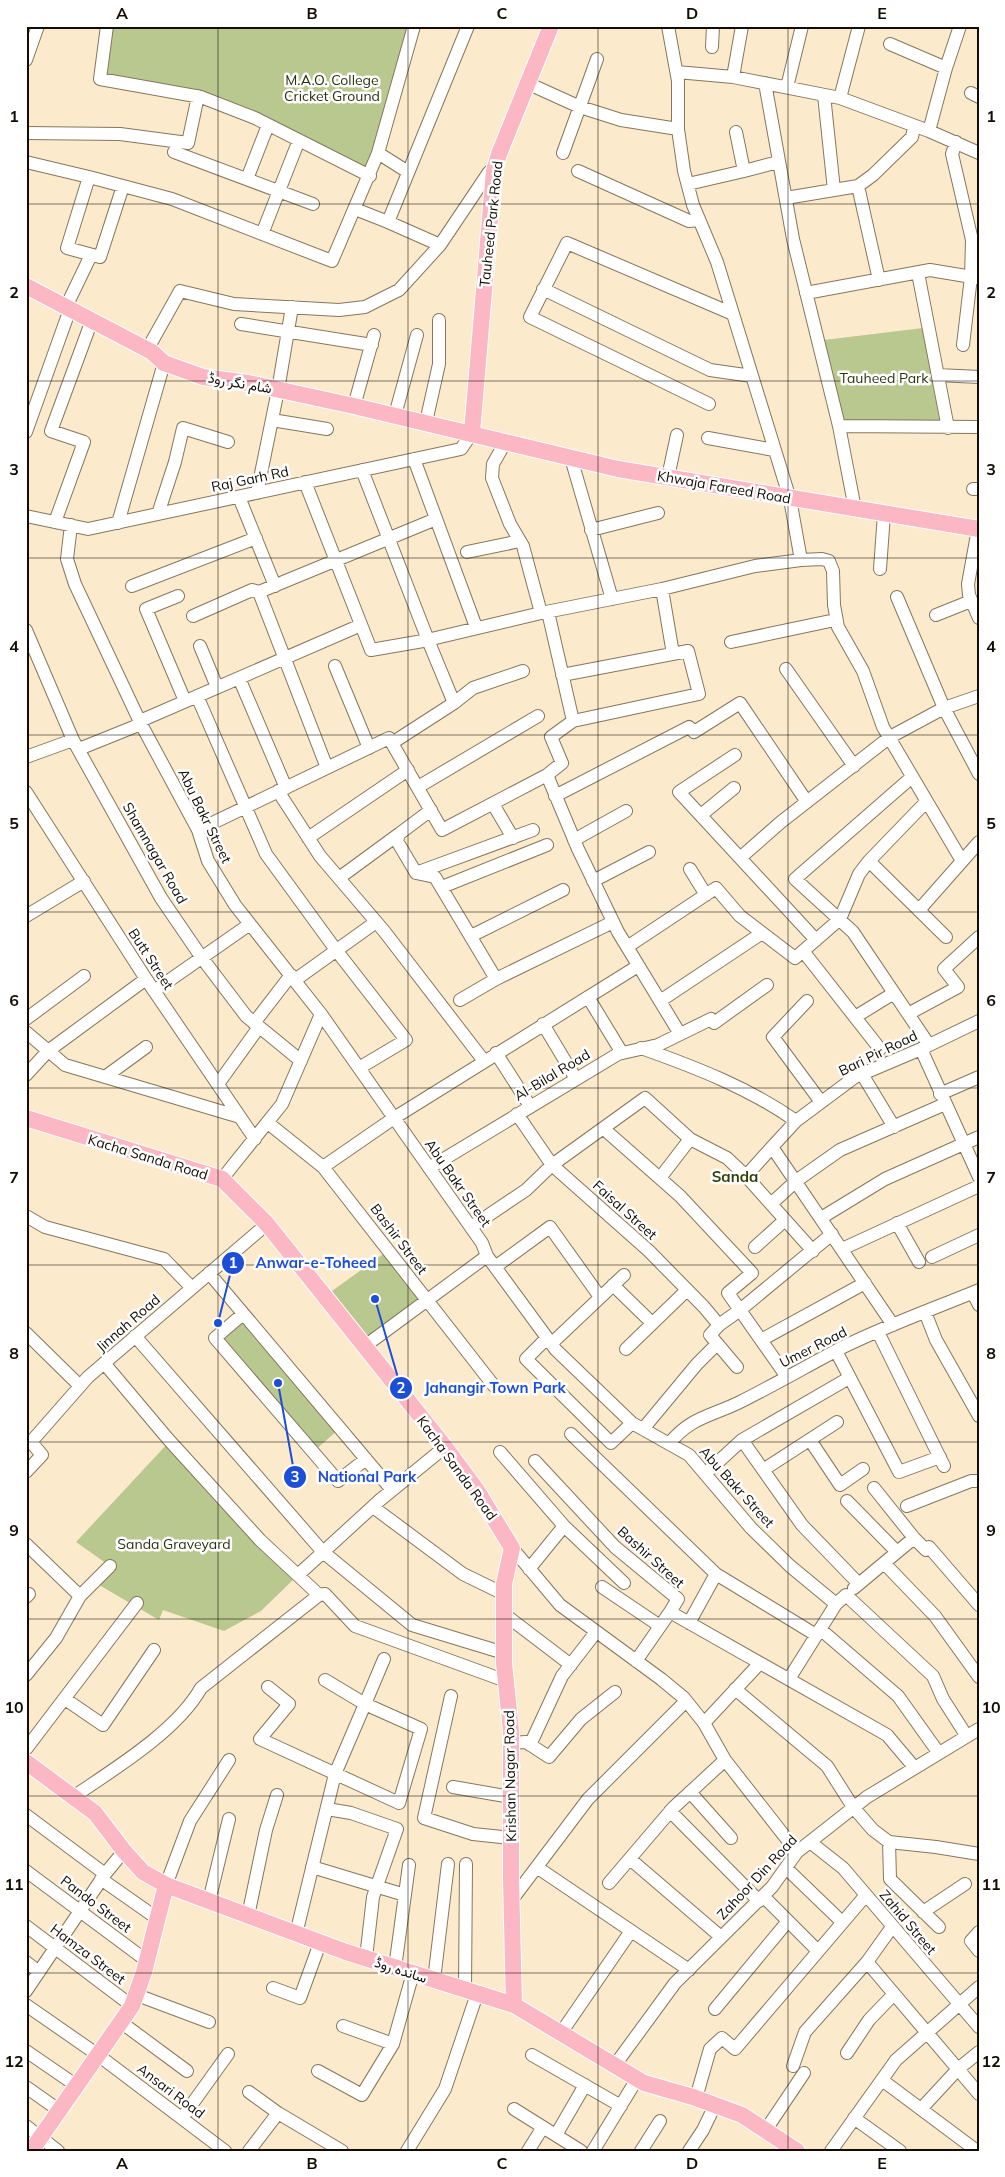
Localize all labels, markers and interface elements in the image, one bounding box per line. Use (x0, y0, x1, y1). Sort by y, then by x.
text: A (116, 3, 128, 23)
text: B (306, 3, 318, 23)
text: C (497, 3, 508, 23)
text: D (686, 3, 698, 23)
text: E (877, 3, 887, 23)
park label: M.A.O. College Cricket Ground (284, 71, 380, 105)
text: 1 (9, 106, 19, 126)
text: 1 (986, 106, 996, 126)
street label: Tauheed Park Road (475, 160, 507, 288)
text: 2 (9, 282, 19, 302)
text: 2 (986, 282, 996, 302)
street label: شام نگر روڈ (207, 369, 273, 397)
park label: Tauheed Park (840, 369, 929, 387)
text: 3 (9, 459, 19, 479)
text: 3 (986, 459, 996, 479)
street label: Raj Garh Rd (210, 462, 290, 496)
street label: Khwaja Fareed Road (656, 466, 792, 508)
text: 4 (9, 636, 19, 656)
text: 4 (986, 636, 996, 656)
street label: Abu Bakr Street (174, 766, 236, 866)
street label: Shamnagar Road (119, 799, 191, 907)
text: 5 (9, 813, 19, 833)
text: 5 (986, 813, 996, 833)
street label: Butt Street (125, 925, 178, 993)
text: 6 (9, 990, 19, 1010)
text: 6 (986, 990, 996, 1010)
street label: Bari Pir Road (836, 1026, 920, 1080)
street label: Al-Bilal Road (511, 1045, 593, 1105)
street label: Kacha Sanda Road (86, 1130, 210, 1184)
street label: Abu Bakr Street (421, 1136, 495, 1230)
text: 7 (9, 1167, 19, 1187)
district label: Sanda (712, 1167, 758, 1186)
text: 7 (986, 1167, 996, 1187)
street label: Faisal Street (589, 1176, 661, 1244)
street label: Bashir Street (367, 1200, 431, 1278)
callout: Anwar-e-Toheed (220, 1248, 386, 1278)
text: 1 (228, 1253, 238, 1272)
text: Anwar-e-Toheed (255, 1253, 377, 1272)
street label: Jinnah Road (92, 1290, 164, 1356)
street label: Umer Road (776, 1322, 850, 1372)
text: 8 (9, 1343, 19, 1363)
text: 8 (986, 1343, 996, 1363)
callout: Jahangir Town Park (389, 1373, 576, 1403)
text: 2 (396, 1378, 406, 1397)
text: Jahangir Town Park (424, 1378, 567, 1397)
street label: Kacha Sanda Road (413, 1412, 501, 1524)
street label: Abu Bakr Street (696, 1443, 778, 1531)
callout: National Park (283, 1462, 426, 1492)
text: 3 (290, 1467, 300, 1486)
text: National Park (318, 1467, 417, 1486)
text: 9 (9, 1520, 19, 1540)
text: 9 (986, 1520, 996, 1540)
street label: Bashir Street (614, 1522, 688, 1592)
park label: Sanda Graveyard (117, 1535, 231, 1553)
text: 10 (4, 1697, 24, 1717)
text: 10 (981, 1697, 1001, 1717)
street label: Krishan Nagar Road (500, 1710, 520, 1842)
street label: Zahoor Din Road (713, 1831, 801, 1923)
street label: Pando Street (57, 1871, 135, 1937)
text: 11 (4, 1874, 24, 1894)
text: 11 (981, 1874, 1001, 1894)
street label: Zahid Street (876, 1886, 940, 1958)
street label: Hamza Street (47, 1920, 129, 1988)
street label: ساندہ روڈ (373, 1953, 429, 1987)
text: 12 (4, 2051, 24, 2071)
text: 12 (981, 2051, 1001, 2071)
street label: Ansari Road (134, 2060, 208, 2122)
text: A (116, 2153, 128, 2173)
text: B (306, 2153, 318, 2173)
text: C (497, 2153, 508, 2173)
text: D (686, 2153, 698, 2173)
text: E (877, 2153, 887, 2173)

